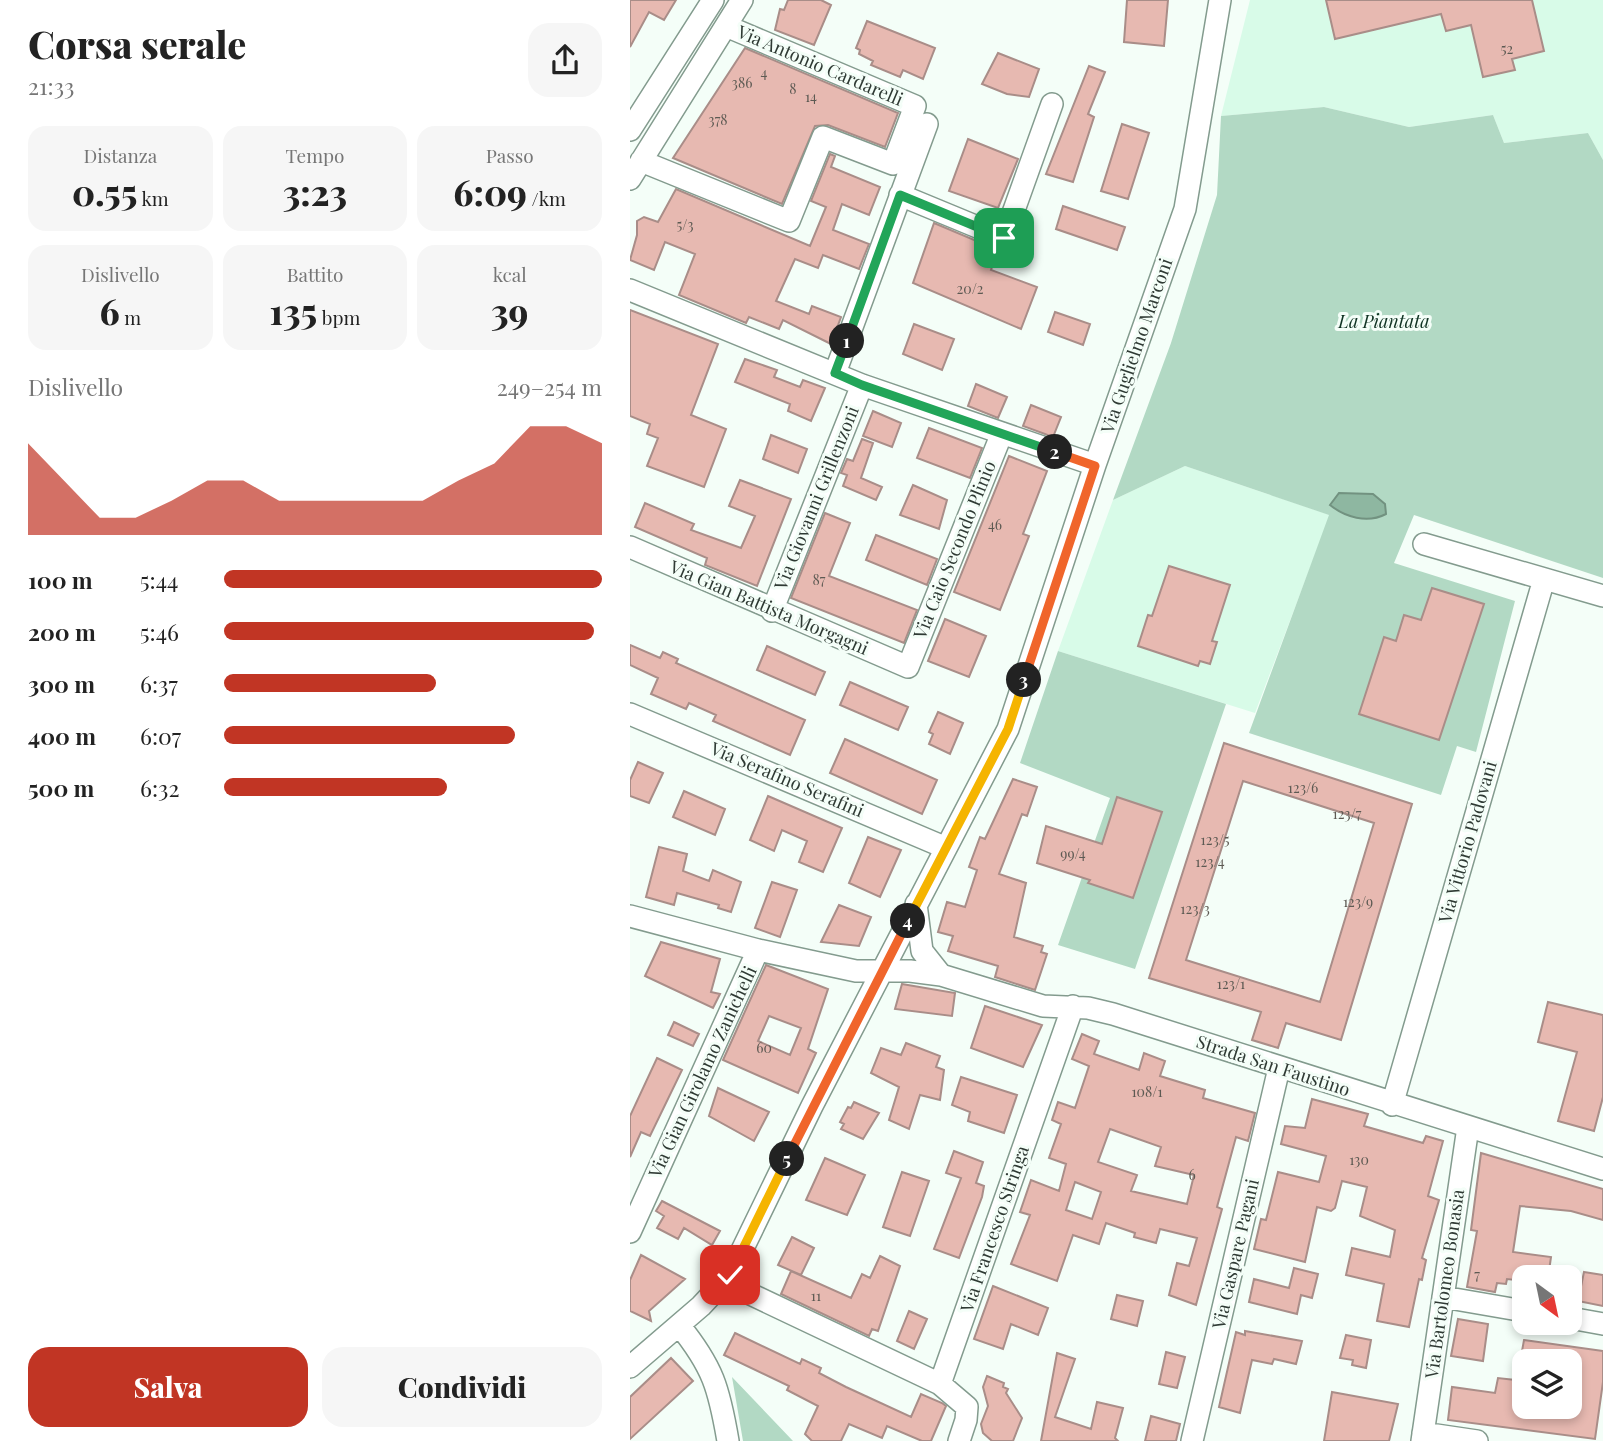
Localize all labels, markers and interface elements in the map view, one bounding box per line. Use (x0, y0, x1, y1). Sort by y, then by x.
text: Corsa serale (28, 18, 246, 69)
street label: Via Antonio Cardarelli (733, 19, 907, 111)
button: share (528, 23, 602, 97)
house number: 52 (1501, 39, 1514, 58)
house number: 4 (761, 63, 768, 82)
text: 21:33 (28, 70, 74, 101)
house number: 386 (732, 73, 752, 92)
house number: 8 (789, 79, 797, 98)
house number: 14 (805, 87, 817, 106)
house number: 378 (708, 110, 728, 129)
text: Distanza (83, 142, 157, 168)
text: Tempo (286, 142, 344, 168)
text: Passo (486, 142, 534, 168)
text: 0.55 (72, 168, 137, 215)
text: 3:23 (283, 168, 347, 215)
text: 6:09 (453, 168, 527, 215)
text: km (137, 185, 169, 211)
text: /km (527, 185, 566, 211)
pin (974, 208, 1034, 268)
house number: 5/3 (676, 215, 694, 234)
icon: arrive (985, 219, 1023, 257)
street label: Via Guglielmo Marconi (1094, 255, 1177, 437)
text: Dislivello (81, 261, 160, 287)
text: Battito (287, 261, 343, 287)
text: kcal (493, 261, 527, 287)
house number: 20/2 (957, 279, 984, 298)
text: 6 (99, 287, 120, 334)
text: 135 (270, 287, 317, 334)
text: 39 (491, 287, 528, 334)
text: m (120, 304, 141, 330)
text: bpm (317, 304, 360, 330)
park label: La Piantata (1337, 309, 1430, 333)
pin: 1 (830, 324, 864, 358)
text: 1 (843, 327, 850, 353)
text: Dislivello (28, 371, 123, 402)
text: 249–254 m (497, 371, 602, 402)
street label: Via Giovanni Grillenzoni (768, 402, 864, 594)
pin: 2 (1038, 434, 1072, 470)
text: 2 (1050, 438, 1059, 464)
street label: Via Caio Secondo Plinio (907, 457, 1001, 643)
house number: 46 (988, 515, 1002, 534)
street label: Via Gian Battista Morgagni (665, 554, 872, 660)
text: 100 m (28, 564, 93, 595)
text: 5:44 (140, 564, 178, 595)
house number: 87 (813, 570, 826, 589)
text: 200 m (28, 616, 96, 647)
text: 5:46 (140, 616, 179, 647)
pin: 3 (1006, 662, 1042, 698)
text: 3 (1019, 666, 1028, 692)
text: 300 m (28, 668, 95, 699)
text: 6:37 (140, 668, 178, 699)
text: 400 m (28, 720, 96, 751)
text: 6:07 (140, 720, 181, 751)
street label: Via Serafino Serafini (706, 736, 868, 822)
street label: Via Vittorio Padovani (1432, 758, 1502, 927)
text: 500 m (28, 772, 94, 803)
text: 6:32 (140, 772, 179, 803)
house number: 123/6 (1288, 778, 1318, 797)
house number: 123/7 (1332, 804, 1362, 823)
house number: 123/5 (1201, 830, 1230, 849)
house number: 99/4 (1060, 844, 1086, 863)
house number: 123/4 (1195, 852, 1225, 871)
house number: 123/9 (1343, 892, 1373, 911)
house number: 123/3 (1180, 899, 1210, 918)
pin: 4 (890, 904, 926, 939)
text: 4 (902, 907, 913, 933)
street label: Via Gian Girolamo Zanichelli (642, 962, 762, 1182)
house number: 123/1 (1217, 974, 1245, 993)
street label: Strada San Faustino (1193, 1029, 1353, 1101)
house number: 60 (756, 1038, 772, 1057)
house number: 108/1 (1131, 1082, 1163, 1101)
pin: 5 (770, 1142, 804, 1176)
street label: Via Francesco Stringa (954, 1142, 1034, 1316)
text: 5 (782, 1145, 791, 1171)
house number: 130 (1349, 1150, 1369, 1169)
house number: 6 (1188, 1165, 1196, 1184)
street label: Via Gaspare Pagani (1206, 1176, 1264, 1332)
street label: Via Bartolomeo Bonasia (1419, 1188, 1469, 1381)
pin (700, 1245, 760, 1305)
icon: check (711, 1256, 749, 1294)
house number: 7 (1474, 1265, 1480, 1284)
north arrow (1512, 1265, 1582, 1335)
map controls (1512, 1265, 1582, 1419)
house number: 11 (811, 1286, 821, 1305)
button: Salva (28, 1347, 308, 1427)
button: Condividi (322, 1347, 602, 1427)
button: layers (1512, 1349, 1582, 1419)

